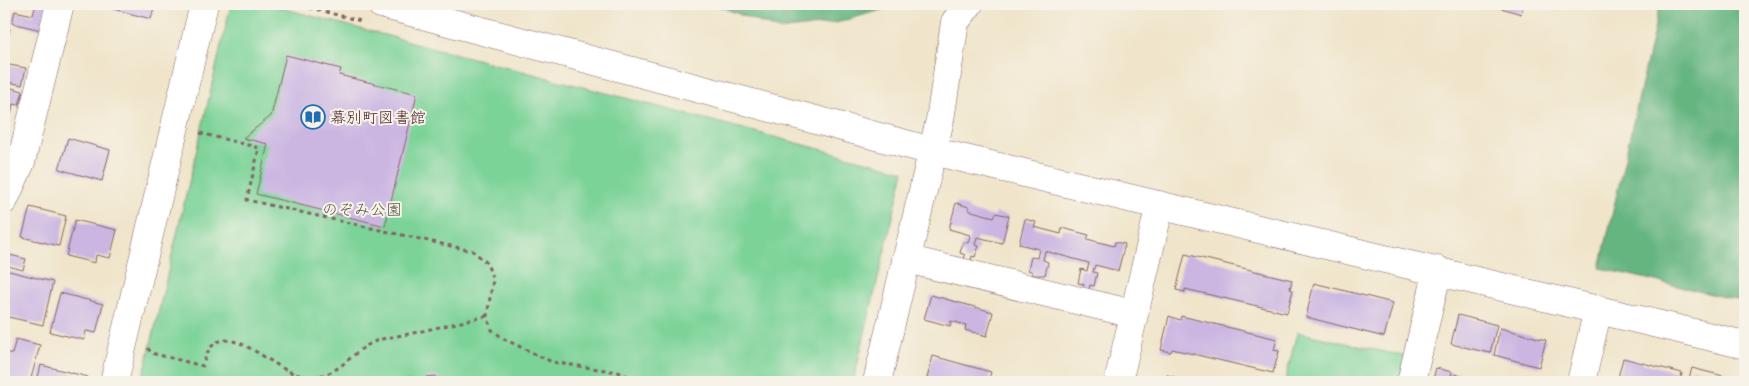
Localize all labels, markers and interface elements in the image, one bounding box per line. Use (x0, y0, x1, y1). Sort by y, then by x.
library icon: 幕別町図書館 (300, 104, 326, 130)
place label: 幕別町図書館 (330, 109, 426, 127)
park label: のぞみ公園 (322, 201, 402, 219)

